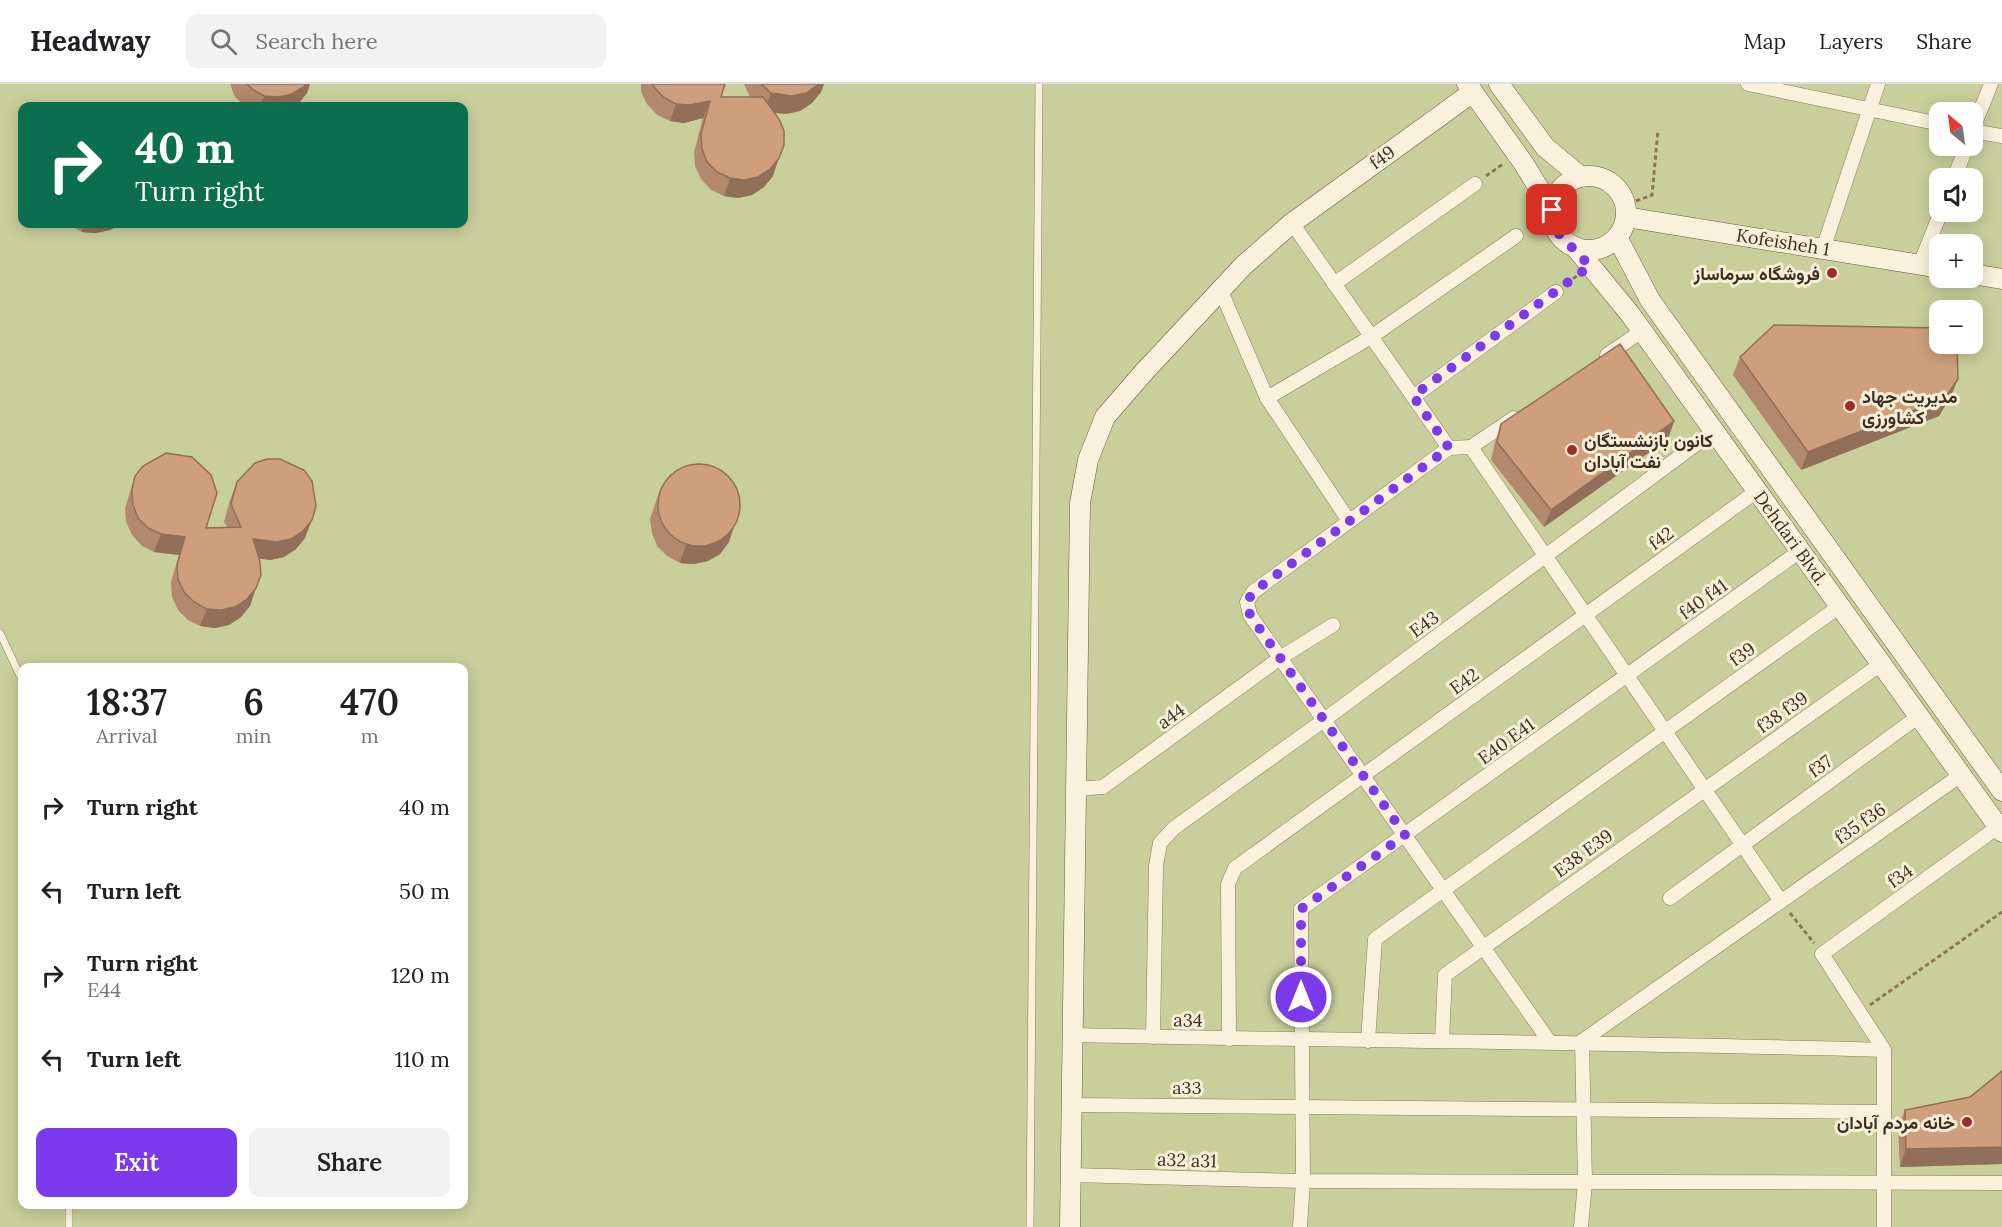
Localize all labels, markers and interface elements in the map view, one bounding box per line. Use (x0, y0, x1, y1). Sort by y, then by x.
search box (186, 14, 606, 68)
text: Headway (30, 23, 150, 59)
icon: search (207, 25, 240, 58)
text: Search here (255, 27, 378, 55)
text: Map (1743, 28, 1786, 55)
text: Layers (1819, 28, 1883, 55)
text: Share (1916, 28, 1972, 55)
north arrow (1929, 102, 1983, 156)
map controls (1929, 102, 1983, 354)
text: 40 m (135, 121, 234, 175)
icon: right (36, 126, 114, 204)
street label: f49 (1365, 140, 1399, 174)
button: sound (1929, 168, 1983, 222)
text: Turn right (135, 174, 264, 208)
pin (1526, 184, 1577, 235)
icon: arrive (1535, 193, 1568, 226)
street label: Kofeisheh 1 (1735, 223, 1831, 261)
button: + (1929, 234, 1983, 288)
place label: فروشگاه سرماساز (1693, 262, 1820, 285)
marker: فروشگاه سرماساز (1825, 266, 1839, 280)
button: − (1929, 300, 1983, 354)
place label: مدیریت جهاد کشاورزی (1862, 385, 1958, 429)
marker: مدیریت جهاد کشاورزی (1843, 399, 1857, 413)
place label: کانون بازنشستگان نفت آبادان (1584, 429, 1713, 473)
marker: کانون بازنشستگان نفت آبادان (1565, 443, 1579, 457)
street label: Dehdari Blvd. (1749, 486, 1833, 590)
street label: f42 (1644, 521, 1678, 555)
street label: f40 f41 (1674, 574, 1732, 624)
street label: E43 (1405, 606, 1443, 642)
street label: f39 (1725, 637, 1759, 671)
street label: E42 (1445, 663, 1483, 699)
text: 18:37 (87, 679, 167, 725)
text: 6 (243, 679, 264, 725)
text: 470 (340, 679, 399, 725)
street label: f38 f39 (1752, 686, 1812, 738)
street label: a44 (1153, 698, 1190, 734)
street label: E40 E41 (1473, 713, 1539, 769)
text: Arrival (96, 723, 157, 748)
text: min (236, 723, 271, 748)
text: m (361, 723, 379, 748)
street label: f37 (1804, 750, 1836, 782)
icon: right (36, 791, 69, 824)
text: Turn right (87, 793, 198, 821)
text: 40 m (399, 793, 450, 821)
street label: f35 f36 (1830, 797, 1890, 849)
street label: E38 E39 (1549, 824, 1617, 882)
street label: f34 (1883, 859, 1917, 893)
icon: left (36, 875, 69, 908)
text: Turn left (87, 877, 181, 905)
text: 50 m (399, 877, 450, 905)
text: Turn right (87, 949, 198, 977)
icon: right (36, 959, 69, 992)
text: 120 m (391, 961, 450, 989)
position arrow (1269, 965, 1333, 1029)
text: E44 (87, 977, 121, 1002)
street label: a34 (1173, 1008, 1203, 1032)
icon: left (36, 1043, 69, 1076)
text: Turn left (87, 1045, 181, 1073)
text: 110 m (395, 1045, 450, 1073)
street label: a33 (1172, 1076, 1202, 1099)
place label: خانه مردم آبادان (1837, 1111, 1955, 1135)
marker: خانه مردم آبادان (1960, 1115, 1974, 1129)
button: Exit (36, 1128, 237, 1197)
button: Share (249, 1128, 450, 1197)
street label: a32 a31 (1157, 1147, 1217, 1173)

